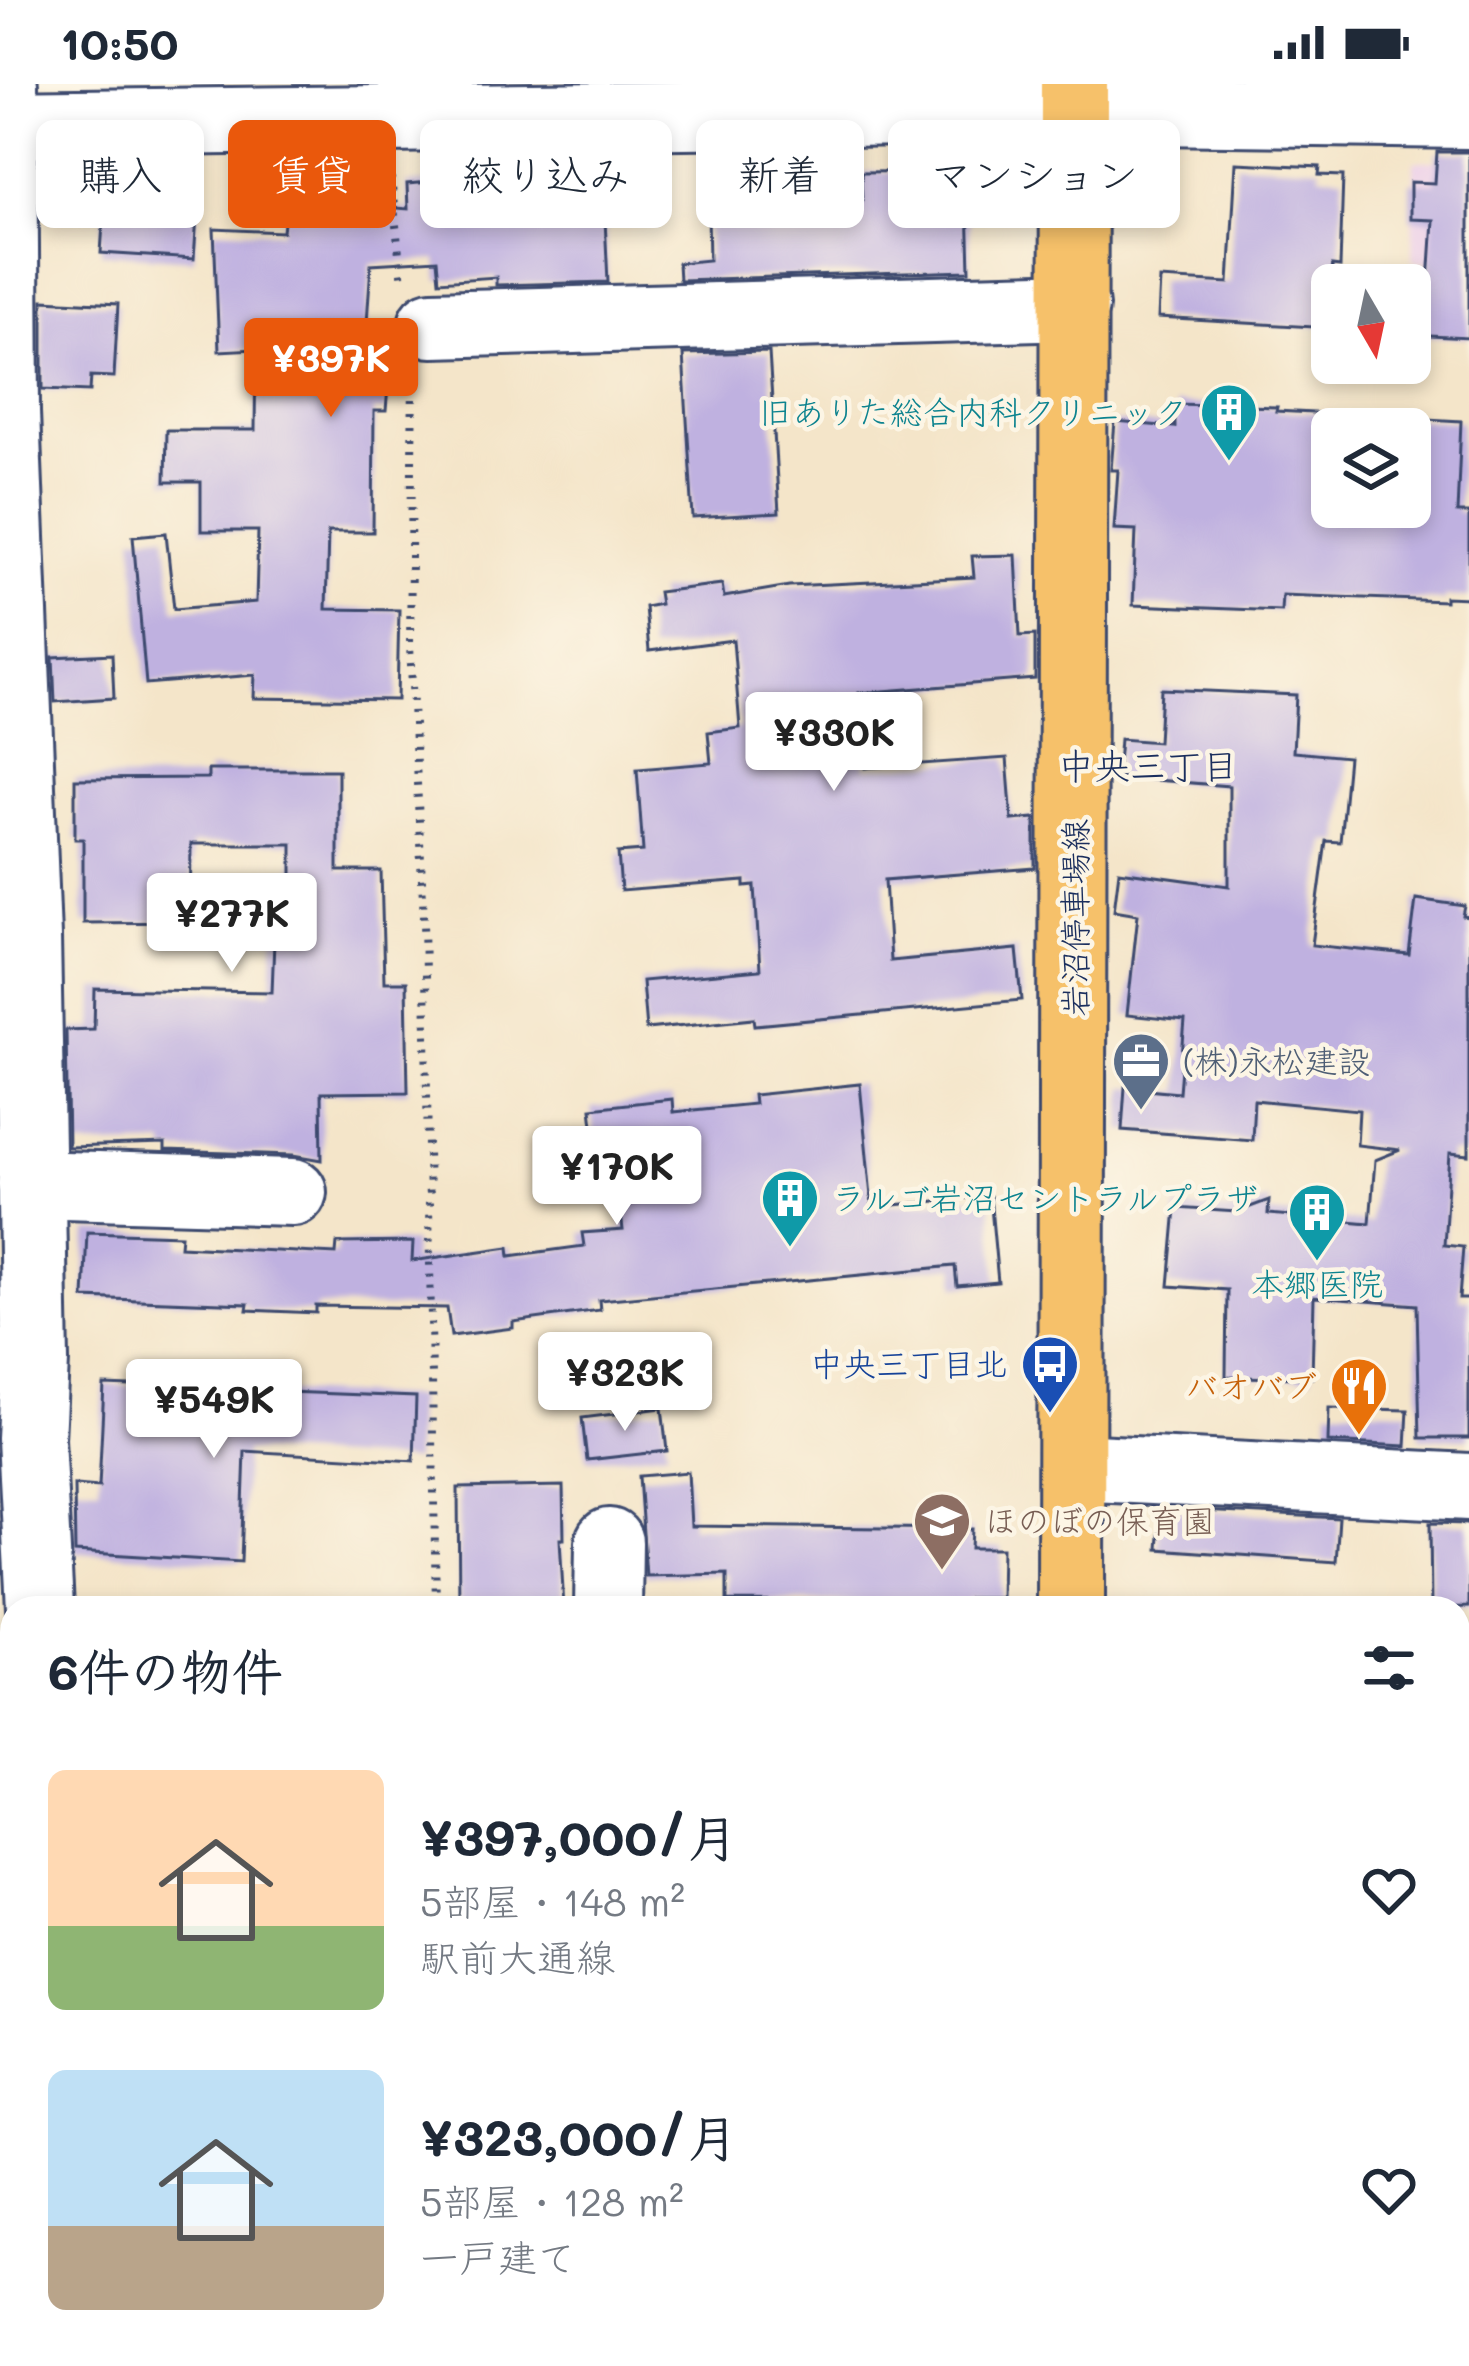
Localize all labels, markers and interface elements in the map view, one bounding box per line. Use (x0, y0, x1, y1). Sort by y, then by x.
text: 10:50 (60, 13, 178, 71)
chip: 購入 (36, 120, 204, 228)
chip: 賃貸 (228, 120, 396, 228)
chip: 絞り込み (420, 120, 672, 228)
chip: 新着 (696, 120, 864, 228)
chip: マンション (888, 120, 1180, 228)
north arrow (1311, 264, 1431, 384)
map controls (1311, 264, 1431, 528)
pin: ¥397K (247, 318, 415, 420)
text: ¥397K (271, 331, 391, 382)
building icon: 旧ありた総合内科クリニック (1198, 381, 1260, 463)
place label: 旧ありた総合内科クリニック (759, 389, 1187, 432)
button: layers (1311, 408, 1431, 528)
pin: ¥330K (750, 692, 918, 794)
text: ¥330K (772, 705, 896, 756)
district label: 中央三丁目 (1058, 741, 1238, 788)
street label: 岩沼停車場線 (1052, 819, 1095, 1017)
pin: ¥277K (148, 873, 316, 975)
text: ¥277K (174, 886, 290, 937)
office icon: (株)永松建設 (1110, 1030, 1172, 1112)
place label: (株)永松建設 (1183, 1038, 1370, 1081)
pin: ¥170K (533, 1126, 701, 1228)
text: ¥170K (559, 1139, 675, 1190)
building icon: ラルゴ岩沼セントラルプラザ (759, 1167, 821, 1249)
place label: ラルゴ岩沼セントラルプラザ (832, 1175, 1258, 1218)
building icon: 本郷医院 (1286, 1181, 1348, 1263)
place label: 本郷医院 (1251, 1261, 1383, 1304)
pin: ¥323K (541, 1332, 709, 1434)
bus stop icon: 中央三丁目北 (1019, 1333, 1081, 1415)
place label: 中央三丁目北 (810, 1341, 1008, 1384)
text: ¥323K (565, 1345, 685, 1396)
restaurant icon: バオバブ (1328, 1355, 1390, 1437)
pin: ¥549K (130, 1359, 298, 1461)
place label: バオバブ (1185, 1363, 1317, 1406)
text: ¥549K (153, 1372, 275, 1423)
school or university icon: ほのぼの保育園 (911, 1490, 973, 1572)
place label: ほのぼの保育園 (984, 1498, 1215, 1541)
icon: filters (1356, 1635, 1422, 1701)
text: 6件の物件 (48, 1636, 283, 1703)
text: ¥397,000/月 (420, 1802, 738, 1869)
icon: home (144, 1818, 288, 1962)
icon: heart (1356, 1857, 1422, 1923)
text: 5部屋 · 148 m² (420, 1875, 685, 1926)
text: 駅前大通線 (420, 1931, 615, 1982)
text: ¥323,000/月 (420, 2102, 738, 2169)
icon: home (144, 2118, 288, 2262)
icon: heart (1356, 2157, 1422, 2223)
text: 5部屋 · 128 m² (420, 2175, 684, 2226)
text: 一戸建て (420, 2231, 576, 2282)

